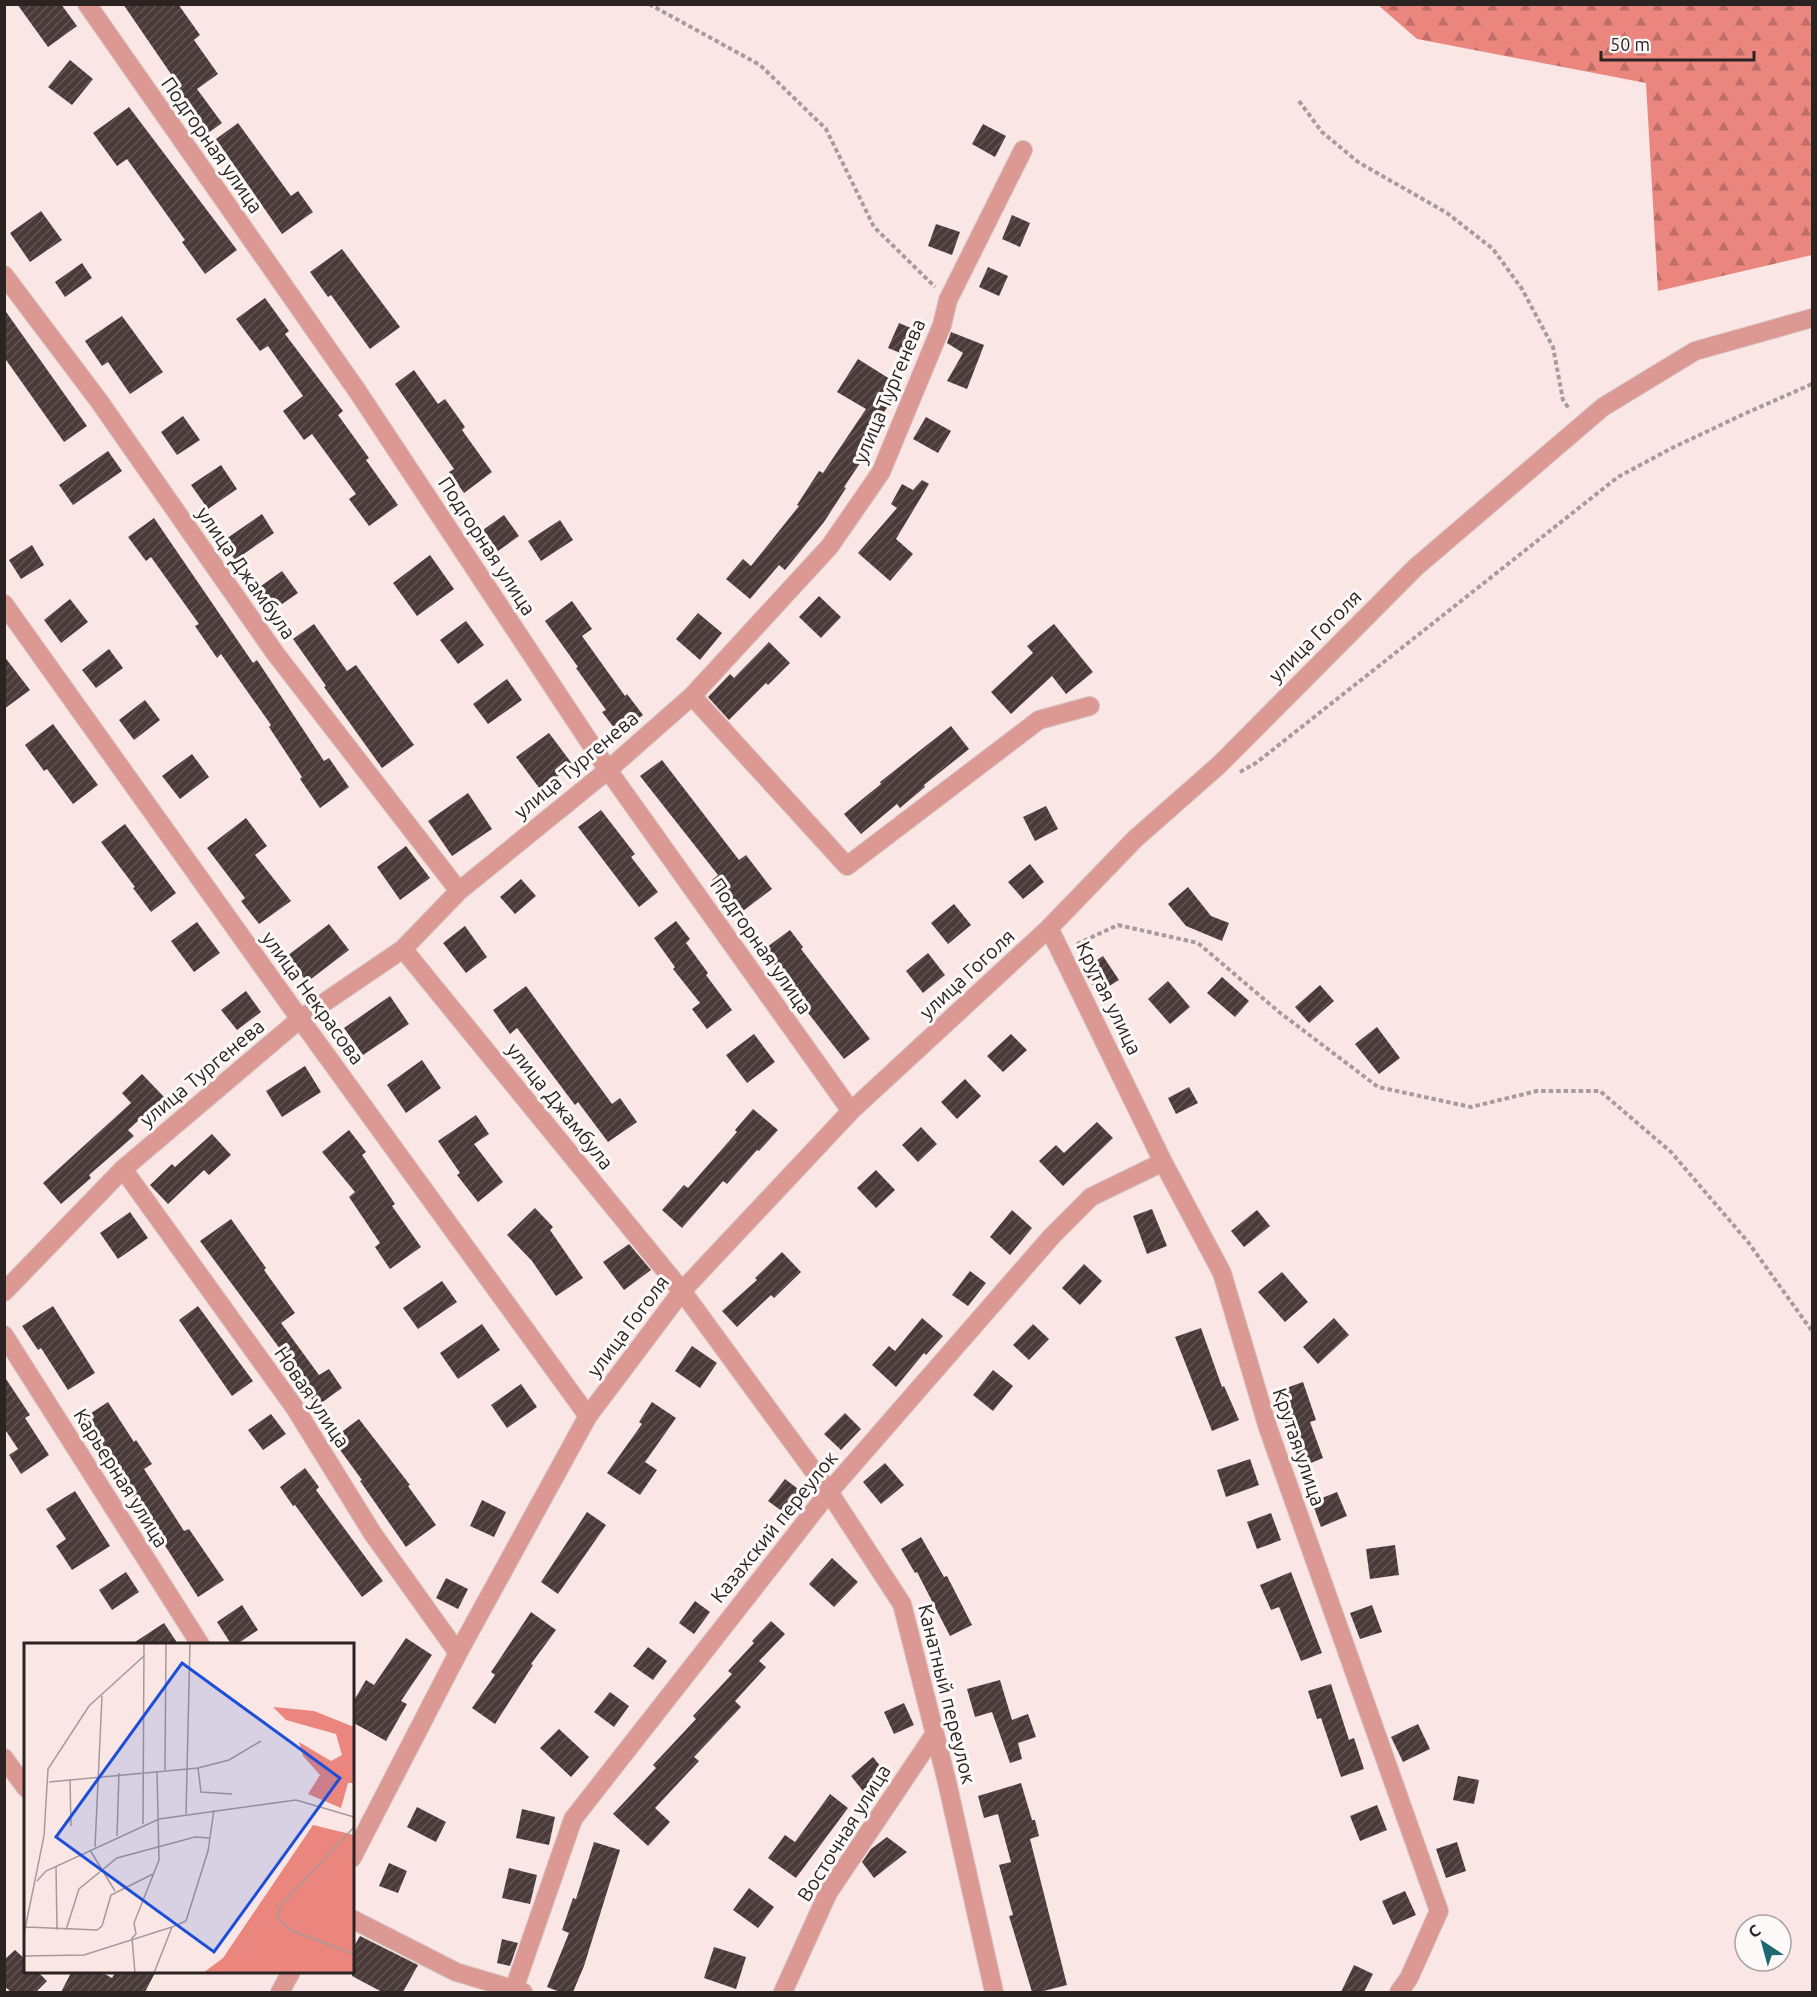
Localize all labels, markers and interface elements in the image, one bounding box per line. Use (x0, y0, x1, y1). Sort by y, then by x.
scale bar (1601, 24, 1754, 62)
text: 50 m (1610, 34, 1650, 54)
street label: Подгорная улица (157, 72, 268, 217)
street label: улица Тургенева (848, 315, 929, 467)
street label: Подгорная улица (434, 472, 541, 619)
street label: улица Джамбула (192, 502, 301, 643)
street label: улица Гоголя (1264, 585, 1366, 687)
street label: улица Тургенева (509, 706, 642, 823)
street label: Подгорная улица (706, 873, 817, 1018)
street label: улица Гоголя (915, 924, 1019, 1023)
street label: улица Некрасова (257, 927, 369, 1069)
street label: Крутая улица (1072, 937, 1147, 1058)
street label: улица Тургенева (135, 1014, 268, 1131)
street label: улица Джамбула (502, 1038, 619, 1174)
street label: улица Гоголя (582, 1270, 673, 1381)
street label: Новая улица (270, 1342, 355, 1452)
street label: Крутая улица (1269, 1385, 1330, 1509)
street label: Карьерная улица (69, 1404, 173, 1551)
street label: Казахский переулок (705, 1446, 842, 1607)
street label: Канатный переулок (914, 1602, 981, 1786)
inset map (24, 1643, 354, 1973)
street label: Восточная улица (792, 1760, 895, 1905)
north arrow (1733, 1913, 1793, 1973)
text: С (1745, 1921, 1764, 1941)

